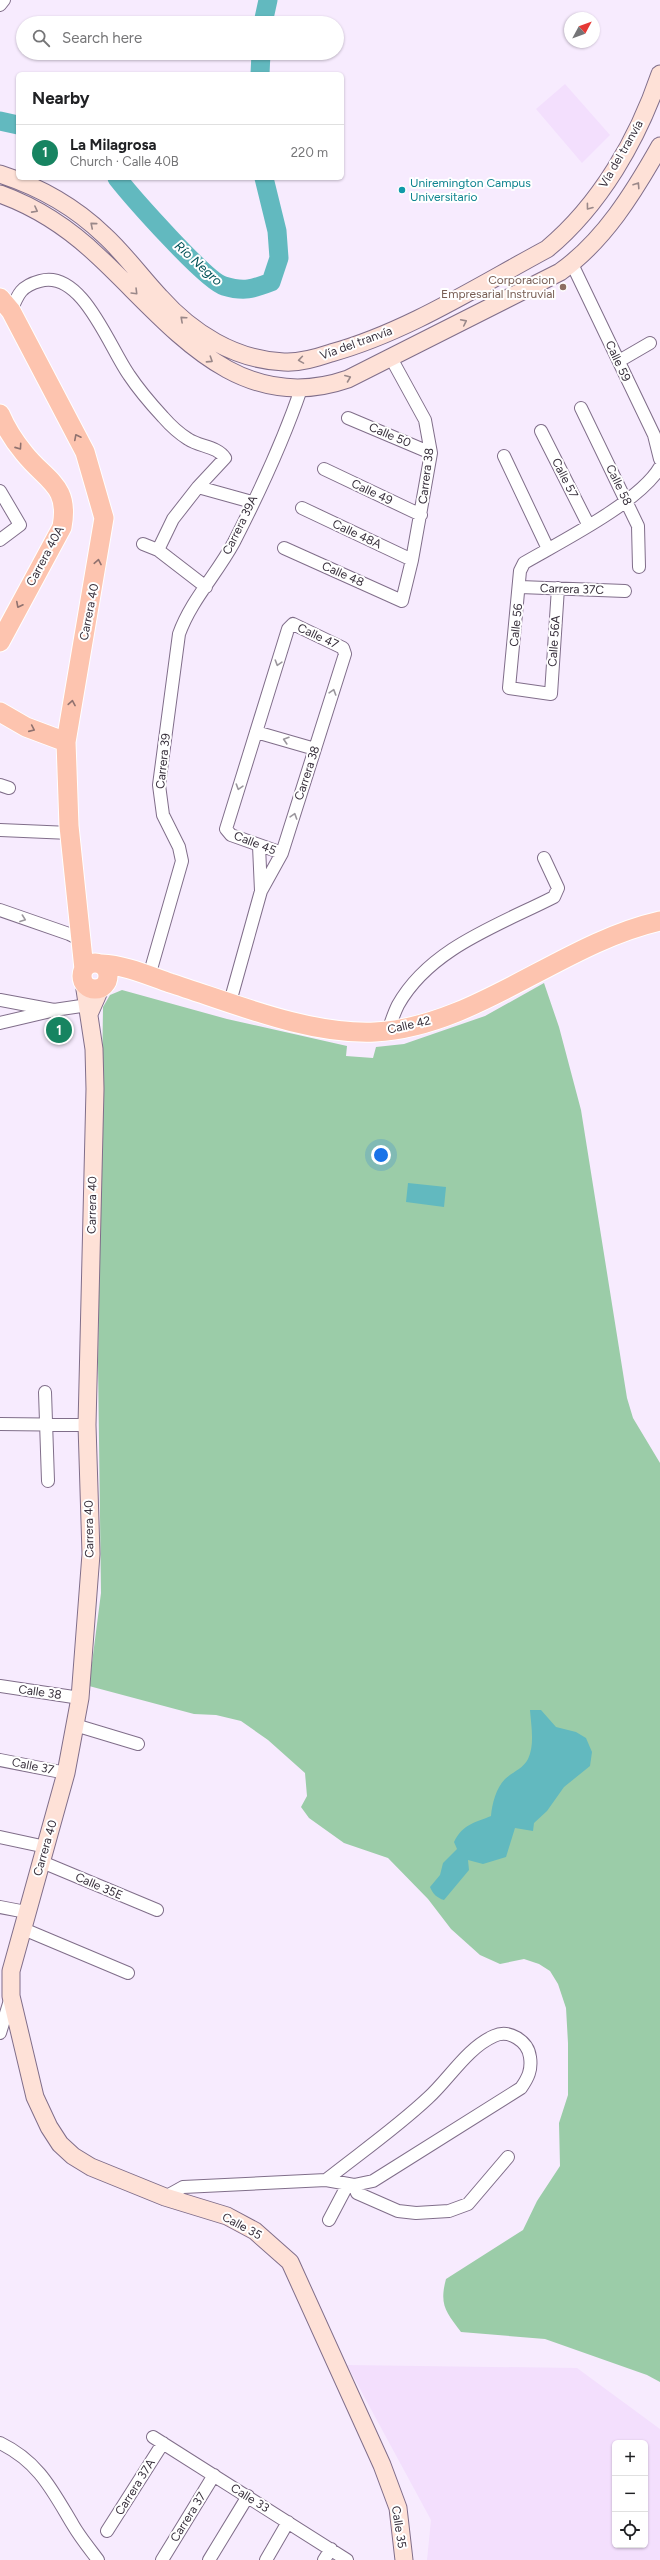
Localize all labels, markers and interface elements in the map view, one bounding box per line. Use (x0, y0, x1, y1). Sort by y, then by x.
north arrow (564, 12, 600, 48)
search box (16, 16, 344, 60)
icon: search (30, 27, 52, 49)
text: Search here (62, 29, 142, 47)
text: Nearby (32, 88, 90, 108)
street label: Vía del tranvía (596, 118, 646, 190)
text: La Milagrosa (70, 136, 157, 154)
text: 1 (42, 145, 48, 160)
text: 220 m (291, 145, 328, 160)
text: Church · Calle 40B (70, 154, 179, 169)
place label: Uniremington Campus Universitario (410, 176, 531, 204)
one-way arrow (632, 182, 640, 189)
marker: Uniremington Campus Universitario (397, 185, 407, 195)
one-way arrow (586, 202, 593, 209)
one-way arrow (31, 206, 38, 213)
one-way arrow (90, 223, 98, 230)
water label: Río Negro (172, 238, 226, 289)
place label: Corporacion Empresarial Instruvial (441, 273, 555, 301)
marker: Corporacion Empresarial Instruvial (558, 282, 568, 292)
one-way arrow (130, 287, 138, 295)
one-way arrow (180, 316, 188, 323)
one-way arrow (460, 319, 468, 327)
street label: Vía del tranvía (318, 323, 394, 363)
street label: Calle 59 (603, 338, 634, 384)
one-way arrow (298, 355, 304, 364)
one-way arrow (206, 356, 213, 363)
one-way arrow (344, 375, 351, 383)
street label: Calle 50 (367, 420, 413, 450)
one-way arrow (75, 434, 82, 441)
one-way arrow (14, 443, 22, 450)
street label: Carrera 38 (416, 447, 436, 505)
street label: Calle 57 (549, 456, 581, 501)
street label: Calle 58 (603, 462, 635, 508)
street label: Calle 49 (349, 476, 395, 508)
street label: Carrera 39A (220, 493, 260, 557)
street label: Calle 48A (330, 517, 384, 551)
street label: Carrera 40A (23, 524, 67, 588)
one-way arrow (93, 559, 102, 565)
street label: Calle 48 (320, 559, 366, 589)
street label: Carrera 37C (540, 581, 605, 597)
street label: Carrera 40 (77, 582, 101, 642)
one-way arrow (16, 601, 24, 608)
street label: Calle 56 (507, 603, 525, 647)
street label: Calle 56A (545, 615, 563, 667)
street label: Calle 47 (295, 620, 341, 652)
one-way arrow (274, 659, 283, 666)
one-way arrow (328, 689, 337, 696)
one-way arrow (68, 700, 76, 706)
one-way arrow (28, 725, 35, 733)
street label: Carrera 39 (153, 732, 173, 790)
one-way arrow (282, 736, 289, 745)
street label: Carrera 38 (292, 744, 322, 802)
one-way arrow (235, 783, 244, 790)
one-way arrow (289, 813, 298, 820)
street label: Calle 45 (232, 829, 278, 857)
one-way arrow (19, 914, 26, 922)
street label: Calle 42 (386, 1013, 432, 1037)
pin: 1 (46, 1015, 72, 1045)
your location (371, 1145, 391, 1165)
street label: Carrera 40 (84, 1176, 100, 1234)
street label: Carrera 40 (81, 1500, 97, 1558)
street label: Calle 38 (18, 1682, 62, 1702)
street label: Calle 37 (11, 1755, 56, 1777)
street label: Carrera 40 (30, 1818, 60, 1878)
street label: Calle 35E (73, 1870, 125, 1902)
street label: Calle 35 (220, 2210, 264, 2242)
map controls (612, 2440, 648, 2548)
button: + (612, 2440, 648, 2476)
street label: Carrera 37A (112, 2456, 158, 2518)
button: − (612, 2476, 648, 2512)
street label: Calle 33 (228, 2481, 272, 2515)
street label: Carrera 37 (167, 2489, 209, 2544)
street label: Calle 35 (389, 2505, 409, 2549)
button: locate (612, 2512, 648, 2548)

